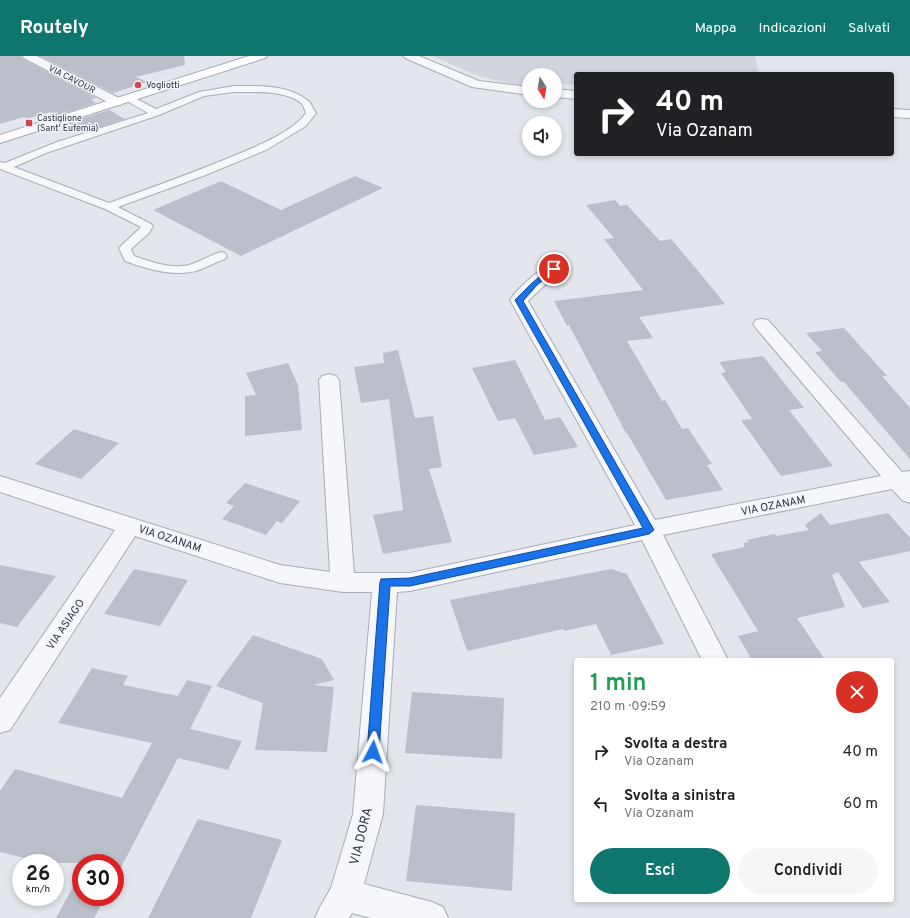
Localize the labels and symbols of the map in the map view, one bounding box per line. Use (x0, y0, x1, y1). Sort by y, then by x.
street label: VIA CAVOUR (46, 63, 97, 96)
north arrow (522, 68, 562, 108)
marker: Vogliotti (133, 80, 143, 90)
place label: Vogliotti (146, 80, 180, 91)
place label: Castiglione (Sant' Eufemia) (37, 113, 98, 134)
marker: Castiglione (Sant' Eufemia) (24, 118, 34, 128)
pin (537, 252, 571, 286)
street label: VIA OZANAM (740, 493, 807, 519)
street label: VIA OZANAM (136, 522, 203, 556)
street label: VIA ASIAGO (44, 596, 88, 653)
position arrow (352, 731, 394, 773)
street label: VIA DORA (347, 806, 377, 867)
speed limit sign: 30 (72, 854, 124, 906)

